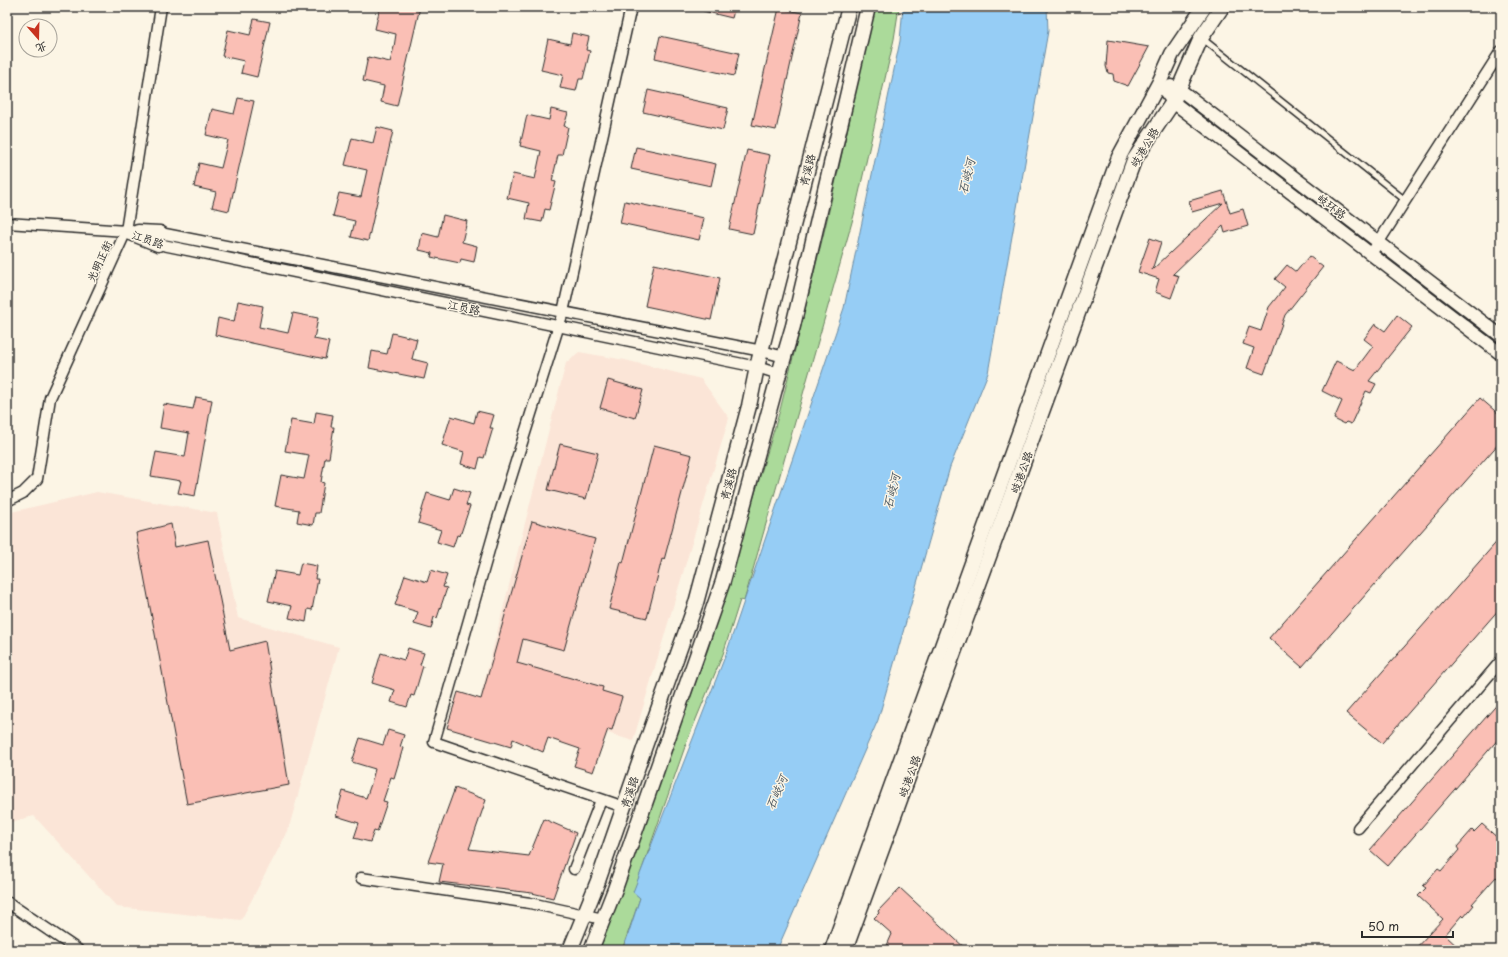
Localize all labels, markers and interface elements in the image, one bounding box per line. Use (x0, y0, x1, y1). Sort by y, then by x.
north arrow (18, 18, 58, 58)
text: 北 (34, 38, 50, 58)
street label: 岐港公路 (1125, 124, 1163, 170)
street label: 青溪路 (795, 152, 819, 188)
water label: 石岐河 (953, 154, 980, 196)
street label: 岐环路 (1314, 189, 1350, 223)
street label: 江员路 (130, 226, 166, 252)
street label: 光明正街 (82, 237, 116, 285)
street label: 江员路 (446, 295, 482, 319)
street label: 岐港公路 (1005, 448, 1037, 496)
street label: 青溪路 (716, 466, 740, 502)
water label: 石岐河 (878, 469, 905, 511)
street label: 岐港公路 (893, 752, 925, 800)
water label: 石岐河 (760, 770, 792, 812)
street label: 青溪路 (616, 774, 642, 810)
scale bar (1362, 913, 1453, 939)
text: 50 m (1368, 917, 1399, 935)

